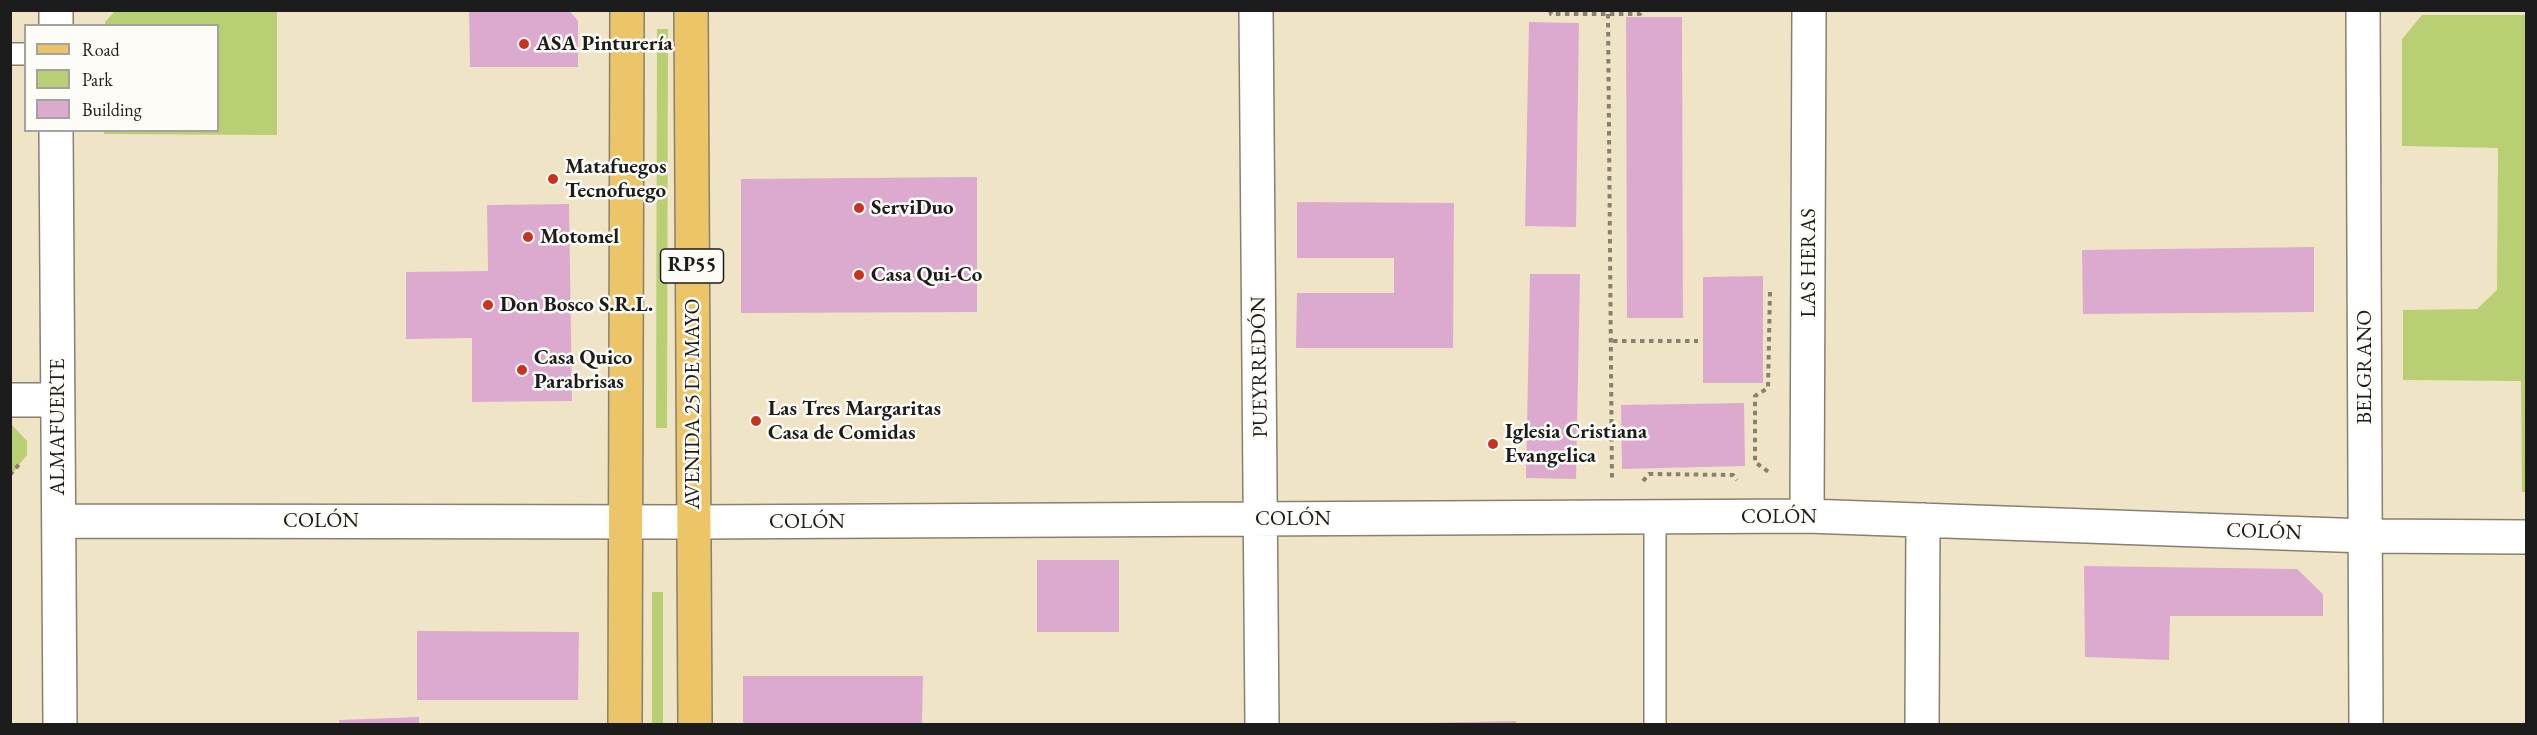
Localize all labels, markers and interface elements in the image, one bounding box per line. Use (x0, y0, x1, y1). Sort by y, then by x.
legend (24, 24, 219, 132)
place label: ASA Pinturería (536, 31, 673, 57)
marker: ASA Pinturería (517, 37, 531, 51)
text: Road (82, 38, 120, 61)
text: Park (82, 68, 113, 91)
text: Building (82, 98, 142, 121)
place label: Matafuegos Tecnofuego (565, 154, 666, 204)
marker: Matafuegos Tecnofuego (546, 172, 560, 186)
place label: ServiDuo (871, 195, 954, 221)
marker: ServiDuo (852, 201, 866, 215)
street label: LAS HERAS (1796, 208, 1822, 318)
place label: Motomel (540, 224, 619, 250)
marker: Motomel (521, 230, 535, 244)
road number: RP55 (660, 249, 724, 283)
place label: Casa Qui-Co (871, 262, 982, 288)
marker: Casa Qui-Co (852, 268, 866, 282)
place label: Don Bosco S.R.L. (500, 292, 653, 318)
street label: PUEYRREDÓN (1246, 296, 1274, 438)
marker: Don Bosco S.R.L. (481, 298, 495, 312)
street label: AVENIDA 25 DE MAYO (680, 298, 706, 510)
street label: BELGRANO (2352, 310, 2378, 424)
place label: Casa Quico Parabrisas (534, 345, 632, 395)
street label: ALMAFUERTE (45, 358, 71, 496)
marker: Casa Quico Parabrisas (515, 363, 529, 377)
place label: Las Tres Margaritas Casa de Comidas (768, 396, 941, 446)
marker: Las Tres Margaritas Casa de Comidas (749, 414, 763, 428)
place label: Iglesia Cristiana Evangelica (1505, 419, 1647, 469)
marker: Iglesia Cristiana Evangelica (1486, 437, 1500, 451)
street label: COLÓN (1741, 504, 1817, 530)
street label: COLÓN (1255, 506, 1331, 532)
street label: COLÓN (283, 508, 359, 534)
street label: COLÓN (769, 509, 845, 535)
street label: COLÓN (2226, 518, 2302, 546)

